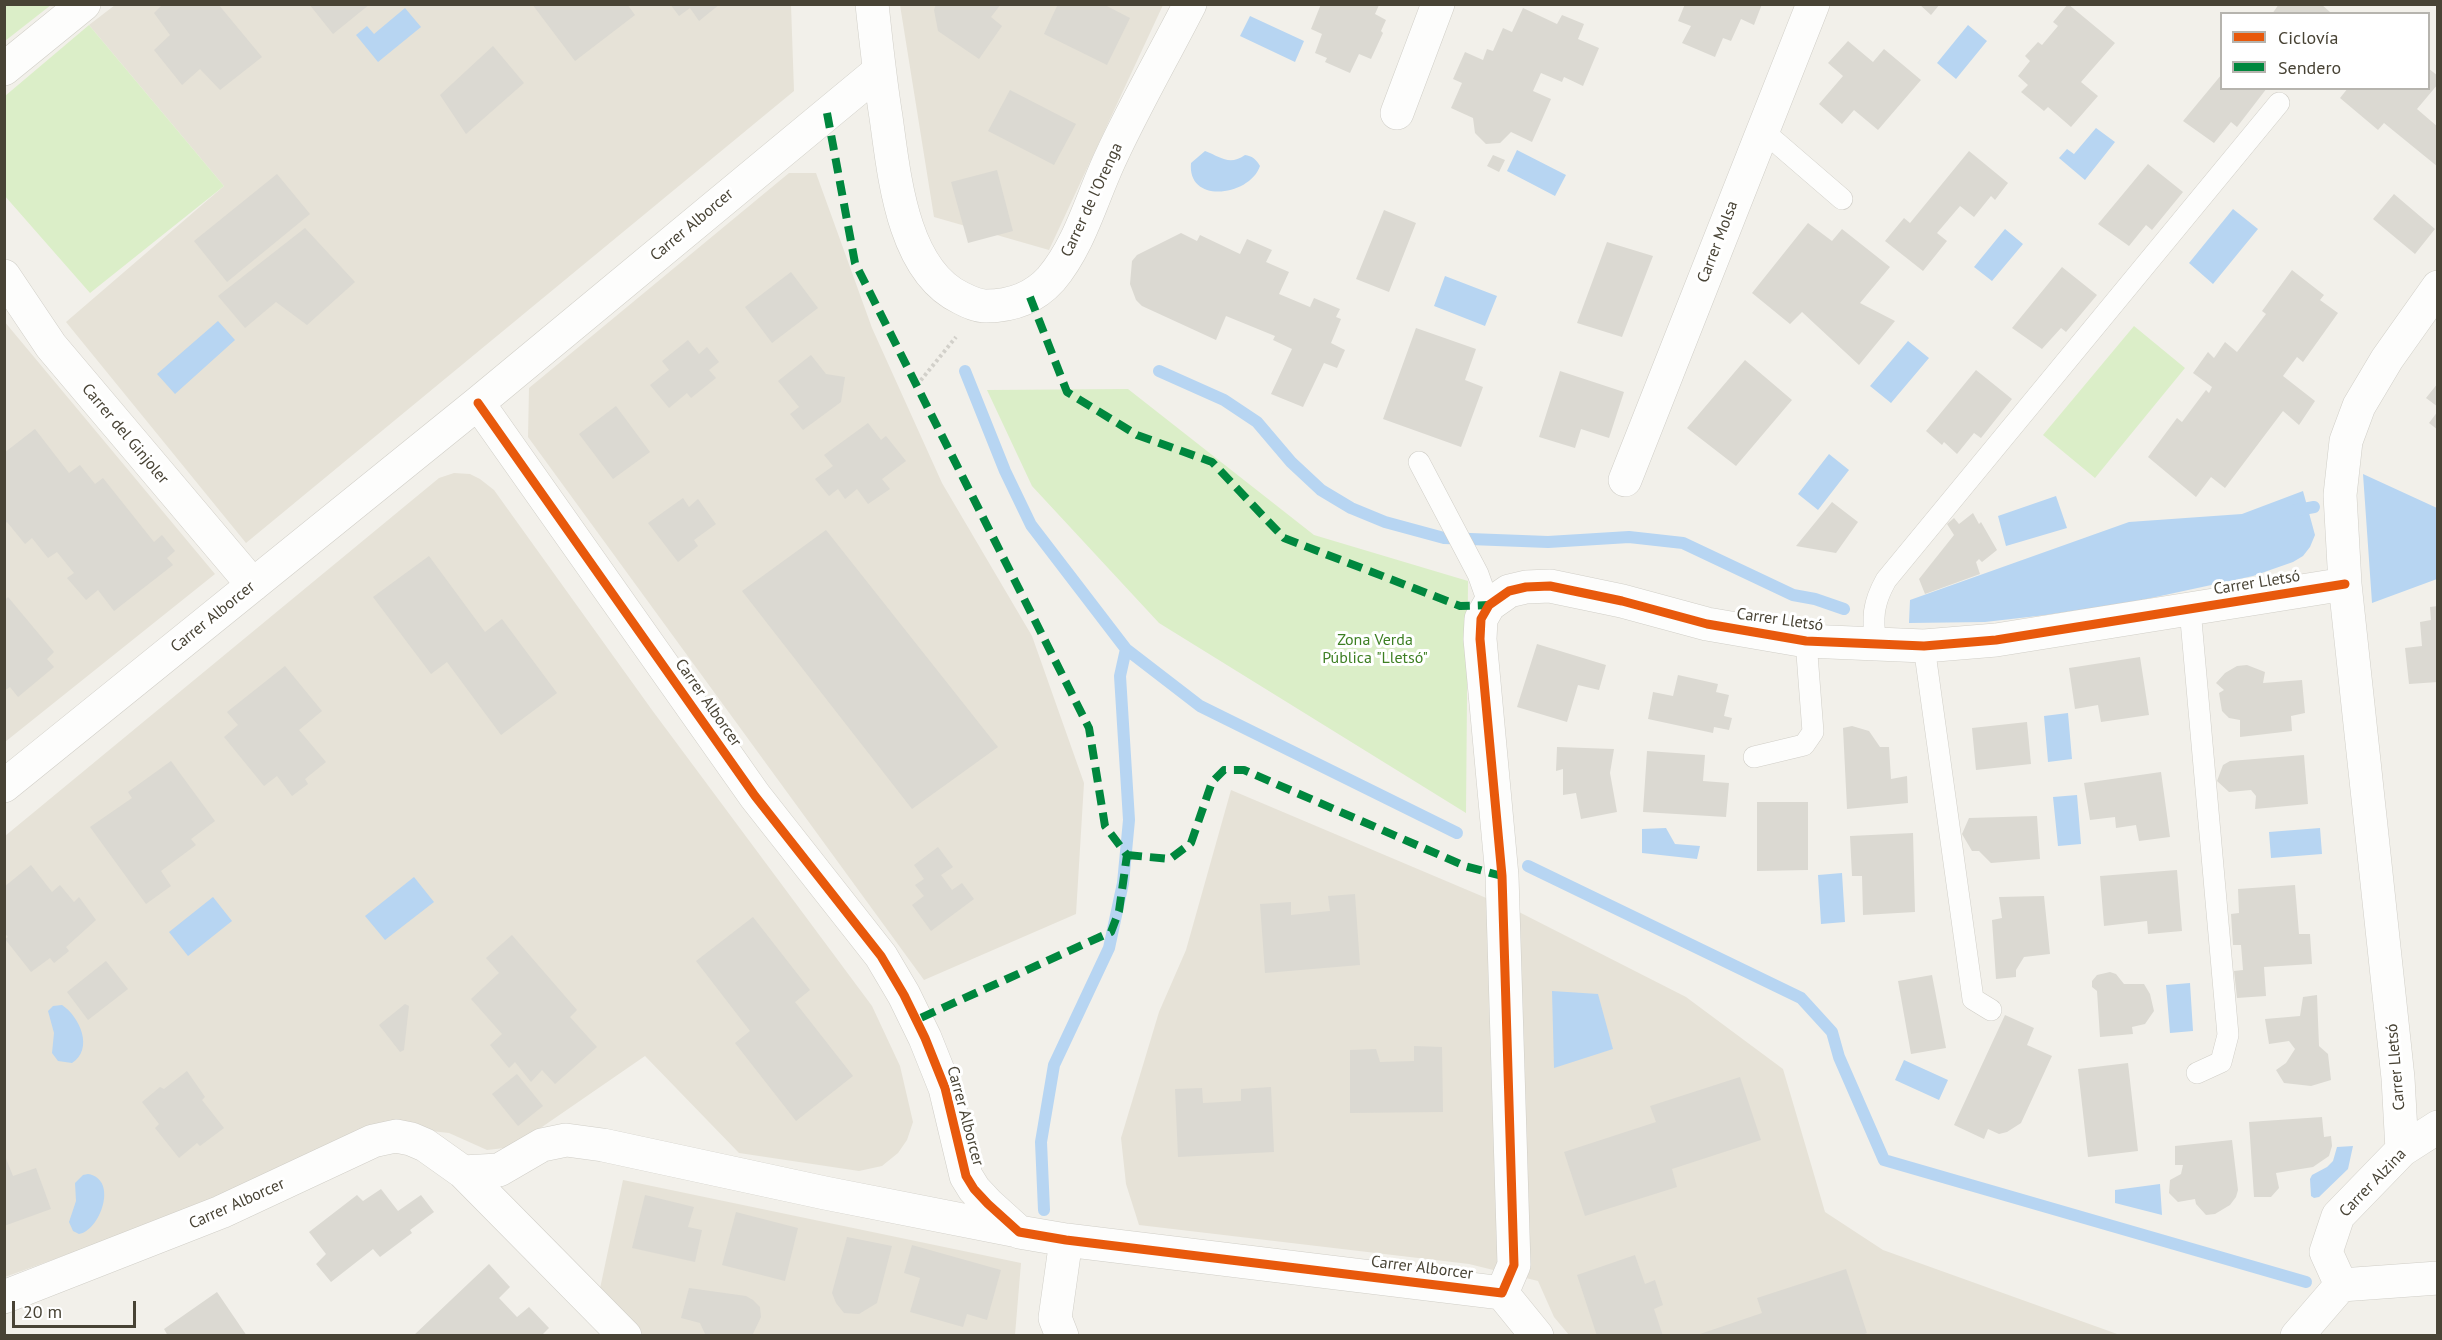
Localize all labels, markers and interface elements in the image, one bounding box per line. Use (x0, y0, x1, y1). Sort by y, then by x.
legend (2220, 12, 2430, 90)
text: Ciclovía (2278, 26, 2338, 49)
text: Sendero (2278, 56, 2341, 79)
street label: Carrer de l'Orenga (1057, 140, 1127, 260)
street label: Carrer Alborcer (647, 185, 737, 265)
street label: Carrer Molsa (1694, 198, 1742, 286)
street label: Carrer del Ginjoler (77, 380, 173, 488)
street label: Carrer Lletsó (2212, 567, 2302, 599)
street label: Carrer Alborcer (167, 577, 259, 657)
street label: Carrer Lletsó (1735, 604, 1825, 636)
park label: Zona Verda Pública "Lletsó" (1322, 630, 1428, 668)
street label: Carrer Alborcer (671, 655, 745, 751)
street label: Carrer Lletsó (2383, 1023, 2409, 1111)
street label: Carrer Alborcer (942, 1064, 988, 1168)
street label: Carrer Alzina (2336, 1145, 2410, 1221)
street label: Carrer Alborcer (186, 1174, 288, 1234)
street label: Carrer Alborcer (1370, 1252, 1474, 1284)
scale bar (15, 1289, 140, 1327)
text: 20 m (23, 1300, 62, 1323)

